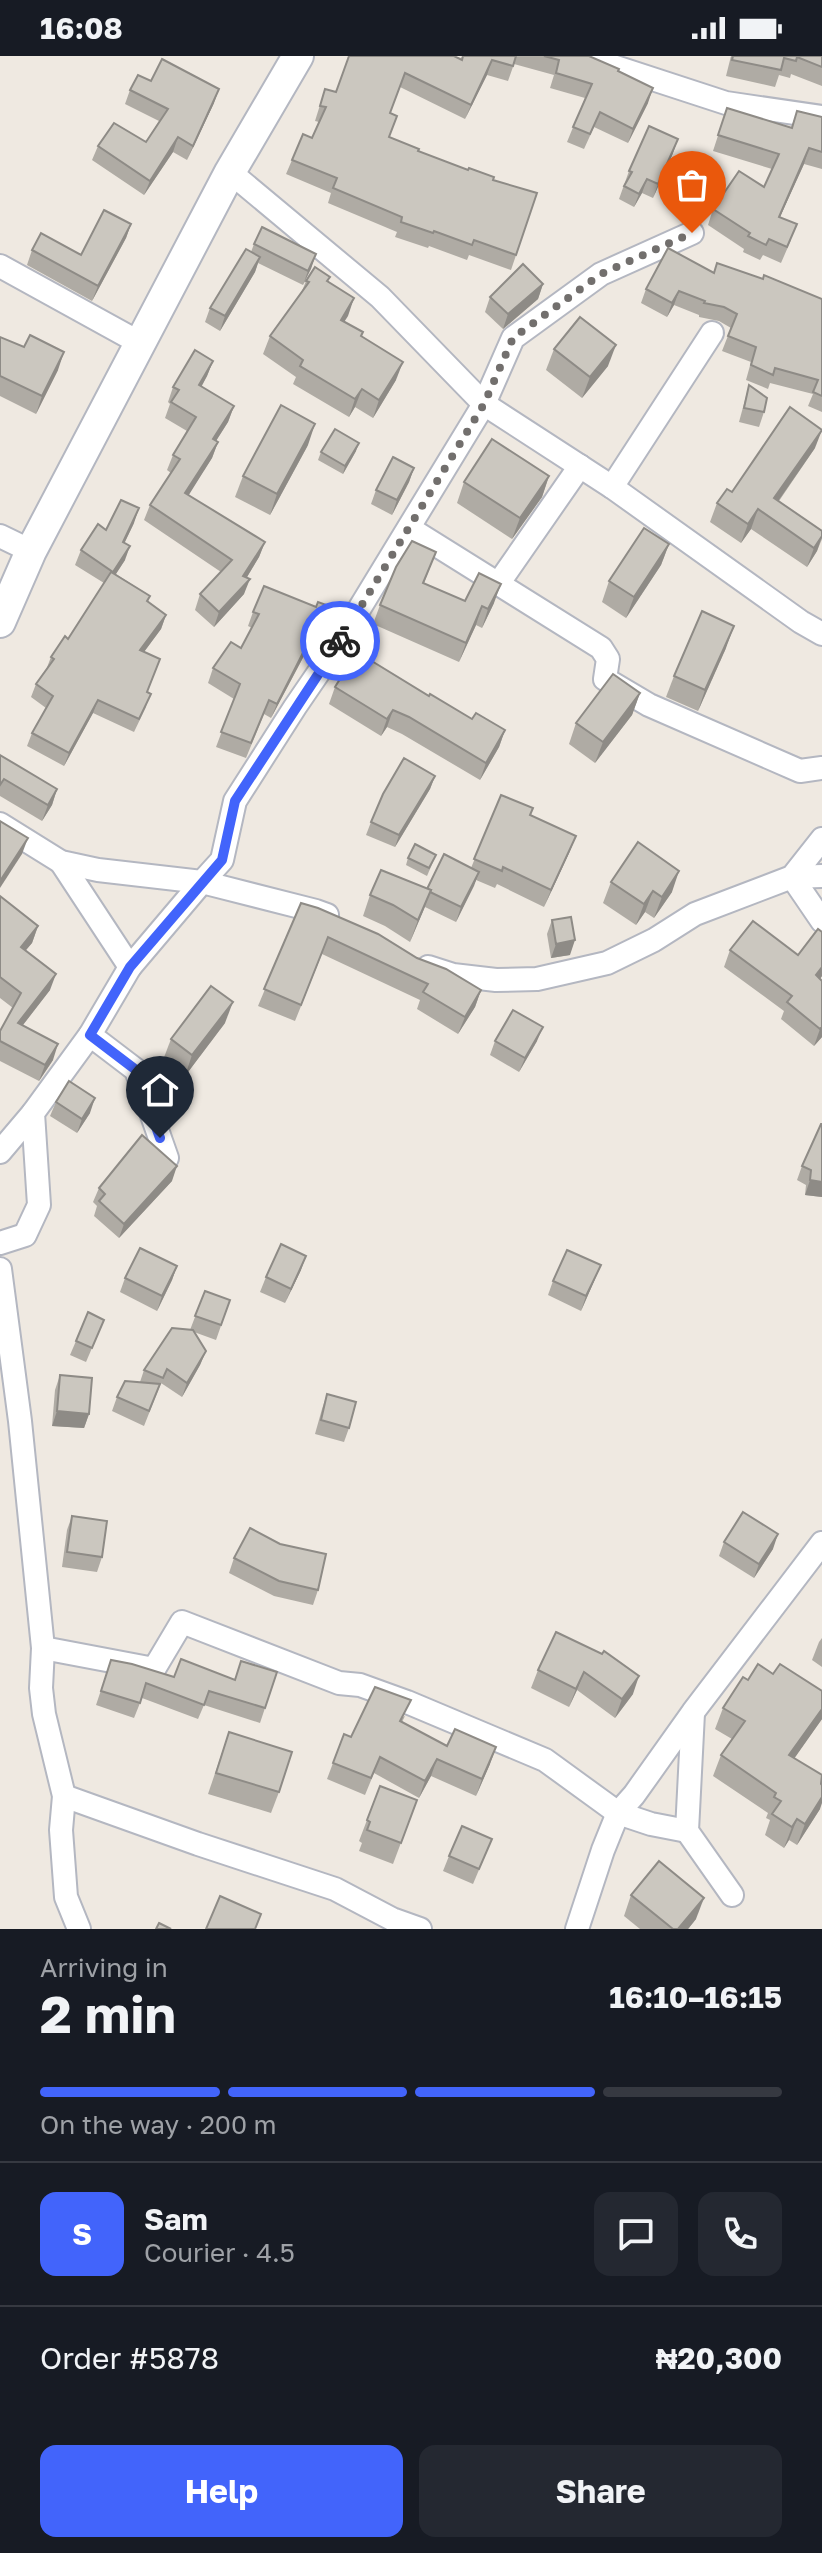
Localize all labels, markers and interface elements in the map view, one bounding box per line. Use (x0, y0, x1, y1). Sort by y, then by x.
text: 16:08 (40, 10, 123, 46)
pin (658, 151, 726, 233)
icon: bag (670, 163, 714, 207)
courier (300, 601, 380, 681)
icon: bike (318, 619, 362, 663)
pin (126, 1056, 194, 1138)
icon: home (138, 1068, 182, 1112)
text: Arriving in (40, 1952, 168, 1983)
text: 16:10–16:15 (609, 1979, 782, 2015)
text: 2 min (40, 1982, 176, 2044)
text: On the way · 200 m (40, 2109, 277, 2140)
button: chat (594, 2192, 678, 2276)
button: phone (698, 2192, 782, 2276)
text: Sam (144, 2201, 208, 2237)
text: S (72, 2216, 92, 2252)
text: Courier · 4.5 (144, 2237, 295, 2268)
text: Order #5878 (40, 2340, 219, 2376)
text: ₦20,300 (656, 2340, 782, 2376)
button: Help (40, 2445, 403, 2537)
button: Share (419, 2445, 782, 2537)

